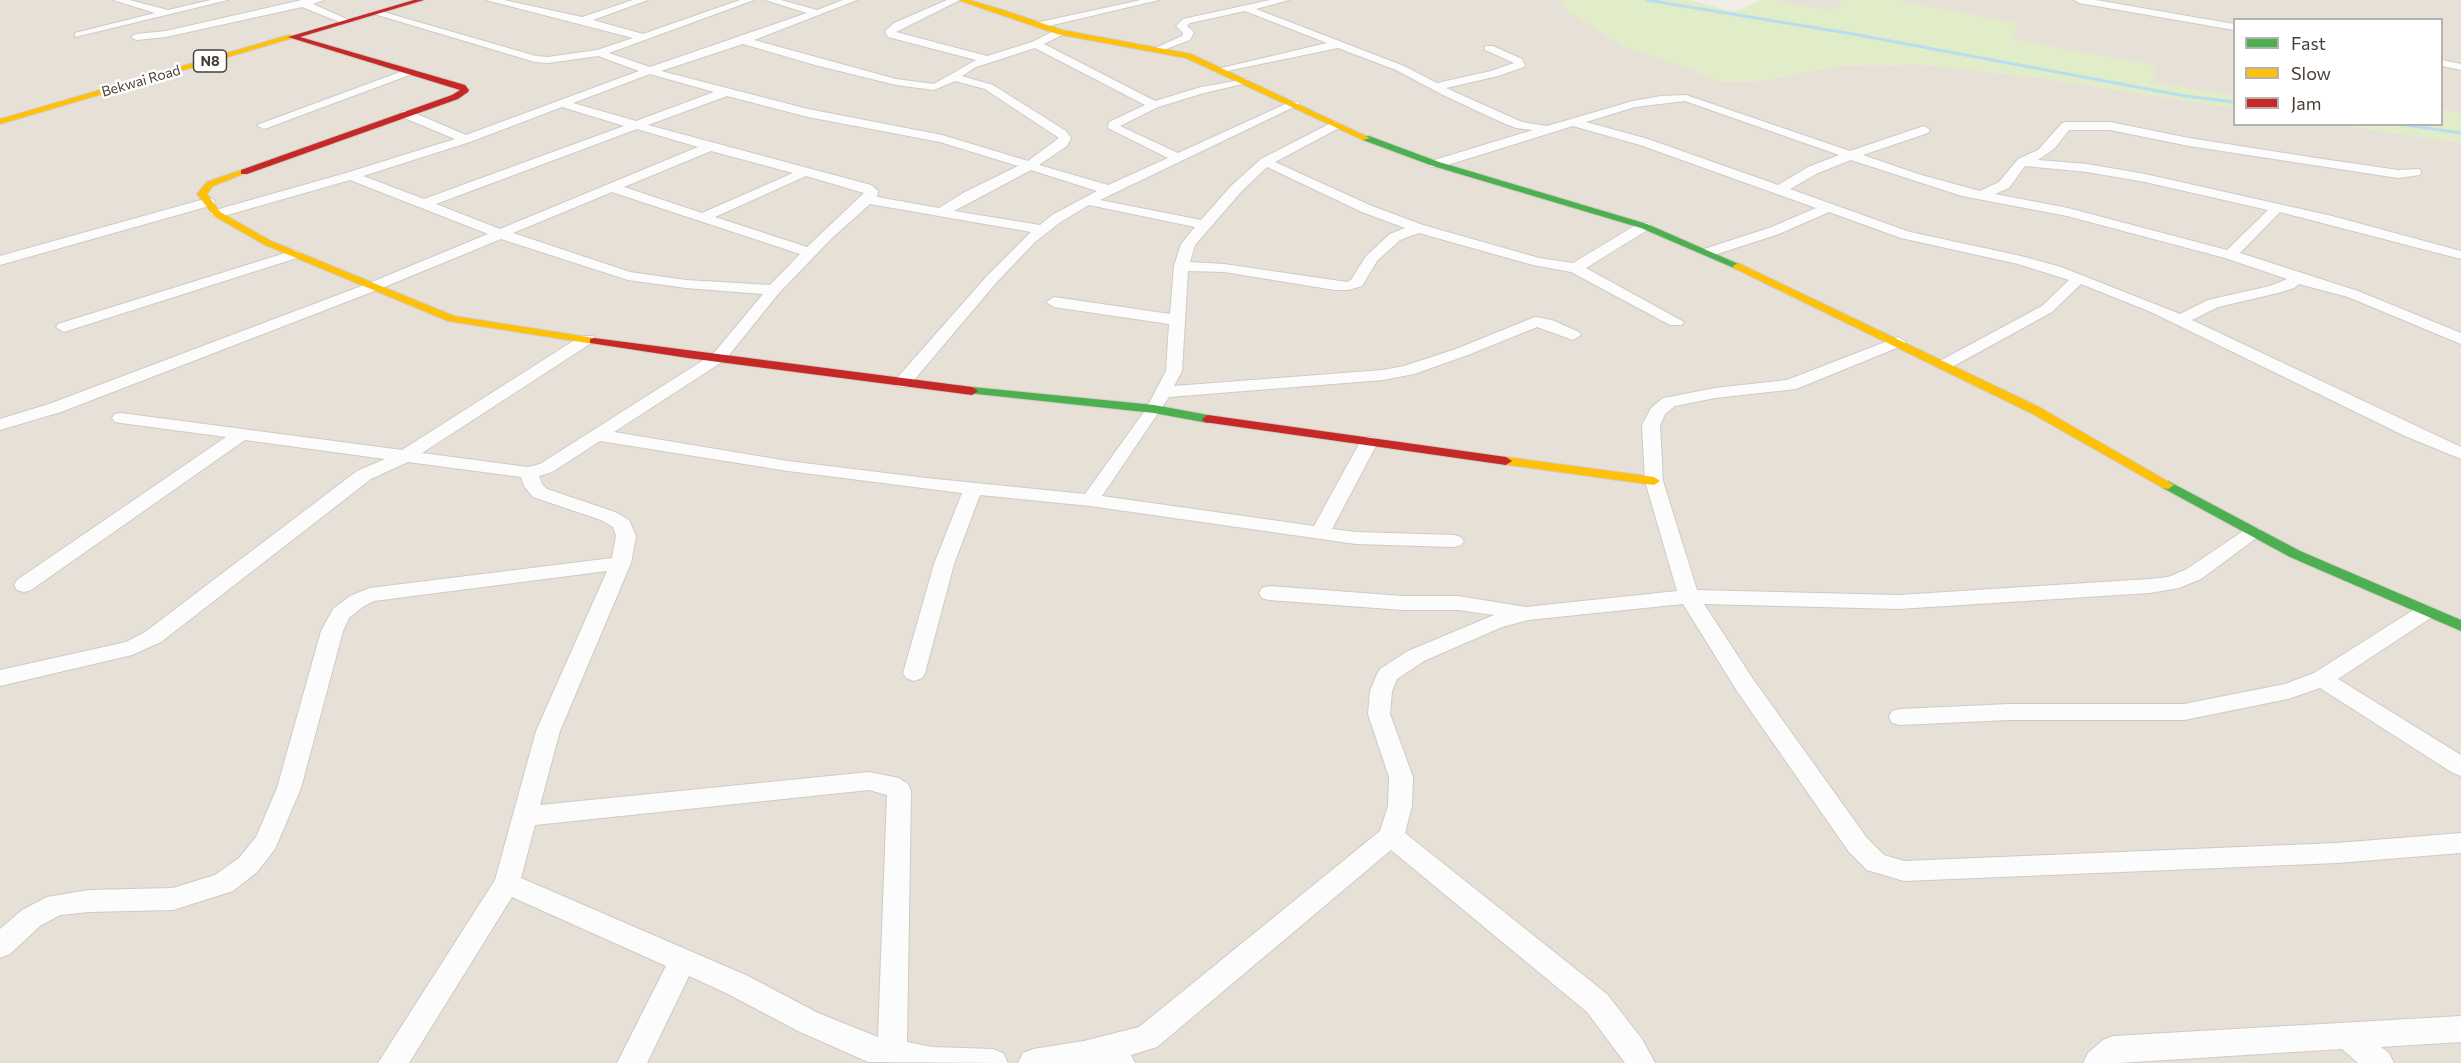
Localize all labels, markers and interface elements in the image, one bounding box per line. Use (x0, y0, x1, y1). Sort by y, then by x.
legend (2233, 18, 2443, 126)
text: Fast (2291, 32, 2326, 54)
road number: N8 (194, 50, 226, 72)
street label: Bekwai Road (100, 62, 182, 100)
text: Slow (2291, 62, 2331, 84)
text: Jam (2291, 92, 2321, 114)

